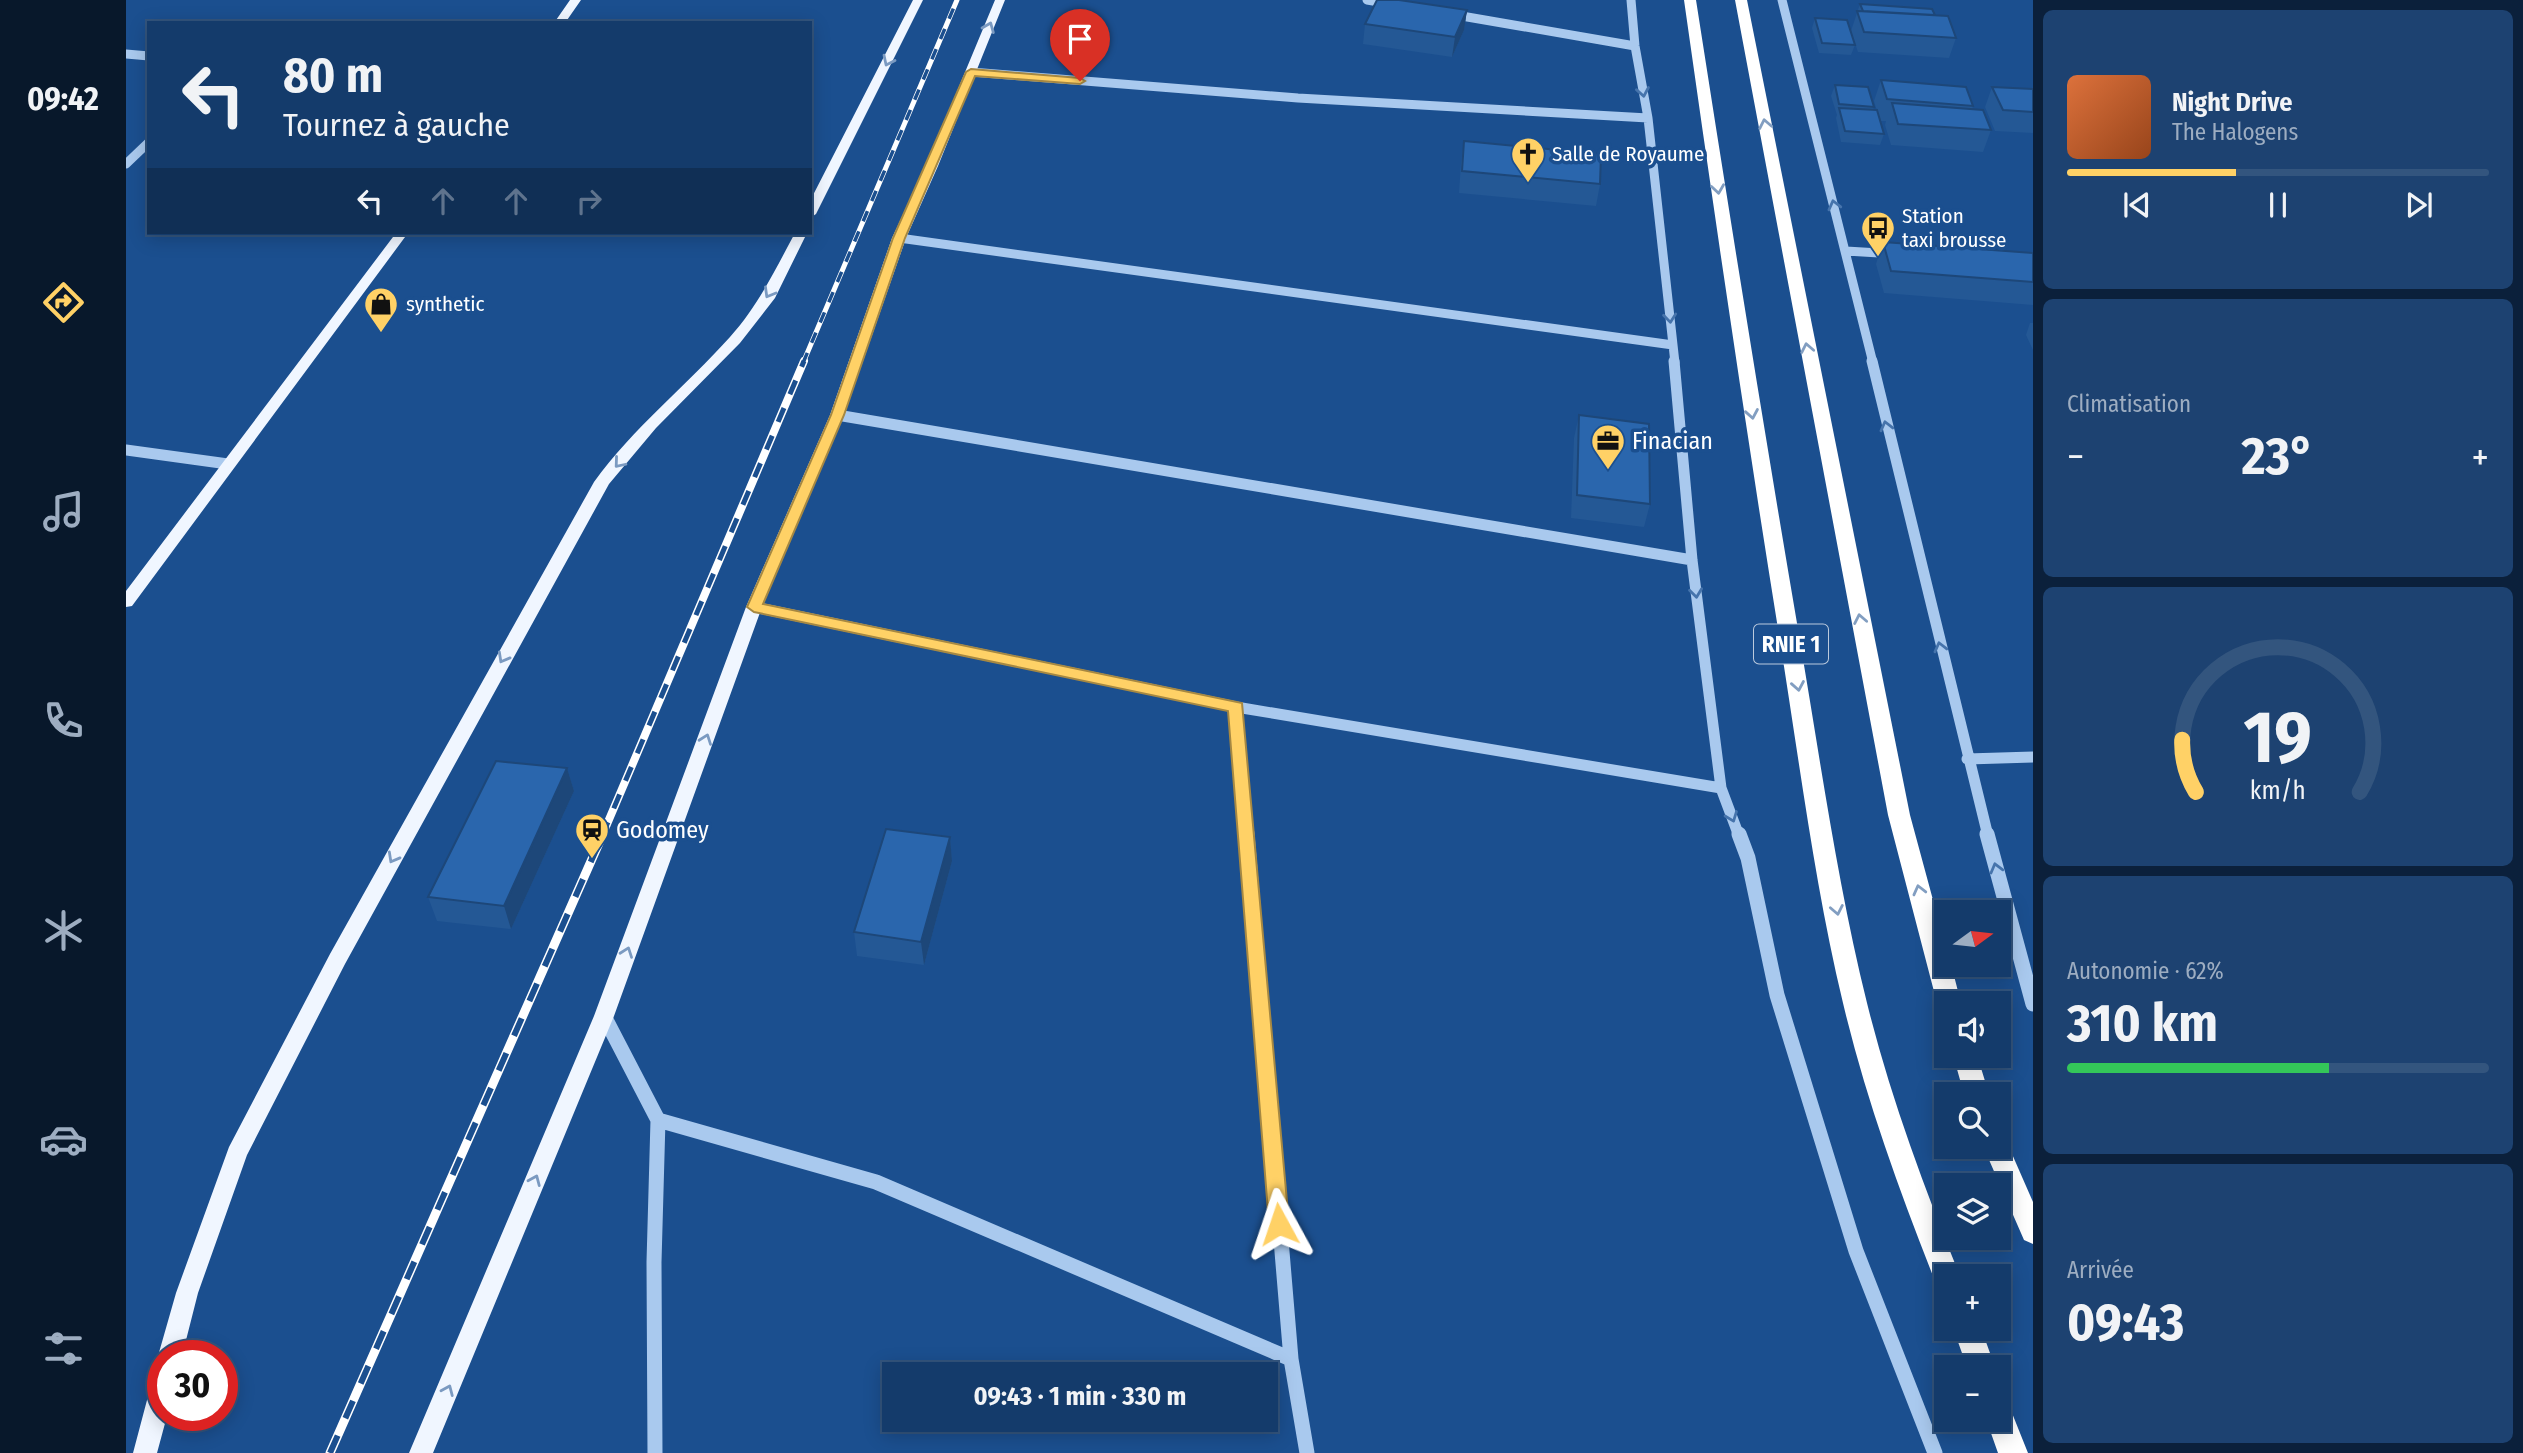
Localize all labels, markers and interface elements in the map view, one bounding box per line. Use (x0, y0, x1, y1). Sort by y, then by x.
pin (1050, 9, 1110, 81)
icon: arrive (1061, 20, 1099, 58)
one-way arrow (981, 21, 995, 33)
text: 80 m (283, 46, 383, 105)
icon: left (168, 49, 259, 140)
one-way arrow (882, 54, 896, 66)
text: 09:42 (27, 80, 99, 118)
one-way arrow (1635, 86, 1650, 98)
text: Night Drive (2172, 87, 2292, 118)
text: Tournez à gauche (283, 106, 510, 144)
text: The Halogens (2172, 118, 2298, 146)
one-way arrow (1758, 119, 1773, 130)
church icon: Salle de Royaume (1509, 135, 1547, 184)
place label: Salle de Royaume (1552, 141, 1704, 167)
icon: left (351, 182, 389, 220)
icon: ahead (424, 182, 462, 220)
icon: ahead (497, 182, 535, 220)
icon: right (570, 182, 608, 220)
one-way arrow (1710, 183, 1725, 195)
icon: previous (2118, 186, 2156, 224)
icon: pause (2259, 186, 2297, 224)
icon: next (2400, 186, 2438, 224)
one-way arrow (1828, 199, 1842, 211)
place label: Station taxi brousse (1902, 203, 2006, 253)
bus stop icon: Station taxi brousse (1859, 209, 1897, 258)
icon: directions (39, 278, 88, 327)
shop icon: synthetic (362, 285, 400, 334)
one-way arrow (765, 286, 778, 299)
place label: synthetic (406, 291, 485, 317)
one-way arrow (1663, 312, 1678, 324)
one-way arrow (1800, 342, 1815, 354)
text: Climatisation (2067, 390, 2191, 418)
one-way arrow (1744, 408, 1759, 420)
one-way arrow (1880, 420, 1894, 432)
office icon: Finacian (1589, 422, 1627, 471)
text: 23° (2241, 425, 2314, 488)
place label: Finacian (1632, 427, 1713, 455)
text: − (2067, 434, 2084, 480)
text: + (2472, 434, 2489, 480)
one-way arrow (615, 455, 627, 468)
icon: music (39, 487, 88, 536)
one-way arrow (1689, 587, 1704, 599)
one-way arrow (1854, 613, 1869, 625)
road number: RNIE 1 (1754, 624, 1828, 664)
one-way arrow (1934, 641, 1948, 653)
one-way arrow (498, 651, 511, 664)
one-way arrow (1790, 680, 1805, 692)
text: 19 (2244, 695, 2312, 782)
icon: phone (39, 696, 88, 745)
one-way arrow (698, 733, 712, 745)
text: km/h (2250, 776, 2306, 806)
one-way arrow (1724, 810, 1738, 822)
station icon: Godomey (573, 811, 611, 860)
place label: Godomey (616, 816, 709, 844)
one-way arrow (388, 850, 401, 863)
one-way arrow (1989, 862, 2004, 874)
one-way arrow (1912, 884, 1927, 896)
north arrow (1934, 900, 2011, 976)
map controls (1934, 900, 2011, 1432)
one-way arrow (1828, 904, 1843, 916)
icon: climate (39, 906, 88, 955)
one-way arrow (619, 946, 633, 958)
text: Autonomie · 62% (2067, 957, 2224, 985)
button: sound (1934, 991, 2011, 1068)
text: 310 km (2067, 992, 2218, 1055)
button: search (1934, 1082, 2011, 1159)
icon: car (39, 1115, 88, 1164)
button: layers (1934, 1173, 2011, 1250)
one-way arrow (527, 1175, 541, 1187)
position arrow (1242, 1187, 1316, 1261)
text: Arrivée (2067, 1256, 2134, 1284)
button: + (1934, 1264, 2011, 1341)
text: 09:43 (2067, 1291, 2184, 1354)
icon: filters (39, 1324, 88, 1373)
speed limit sign: 30 (147, 1340, 238, 1431)
button: − (1934, 1355, 2011, 1432)
text: 09:43 · 1 min · 330 m (974, 1381, 1186, 1412)
one-way arrow (439, 1385, 453, 1397)

